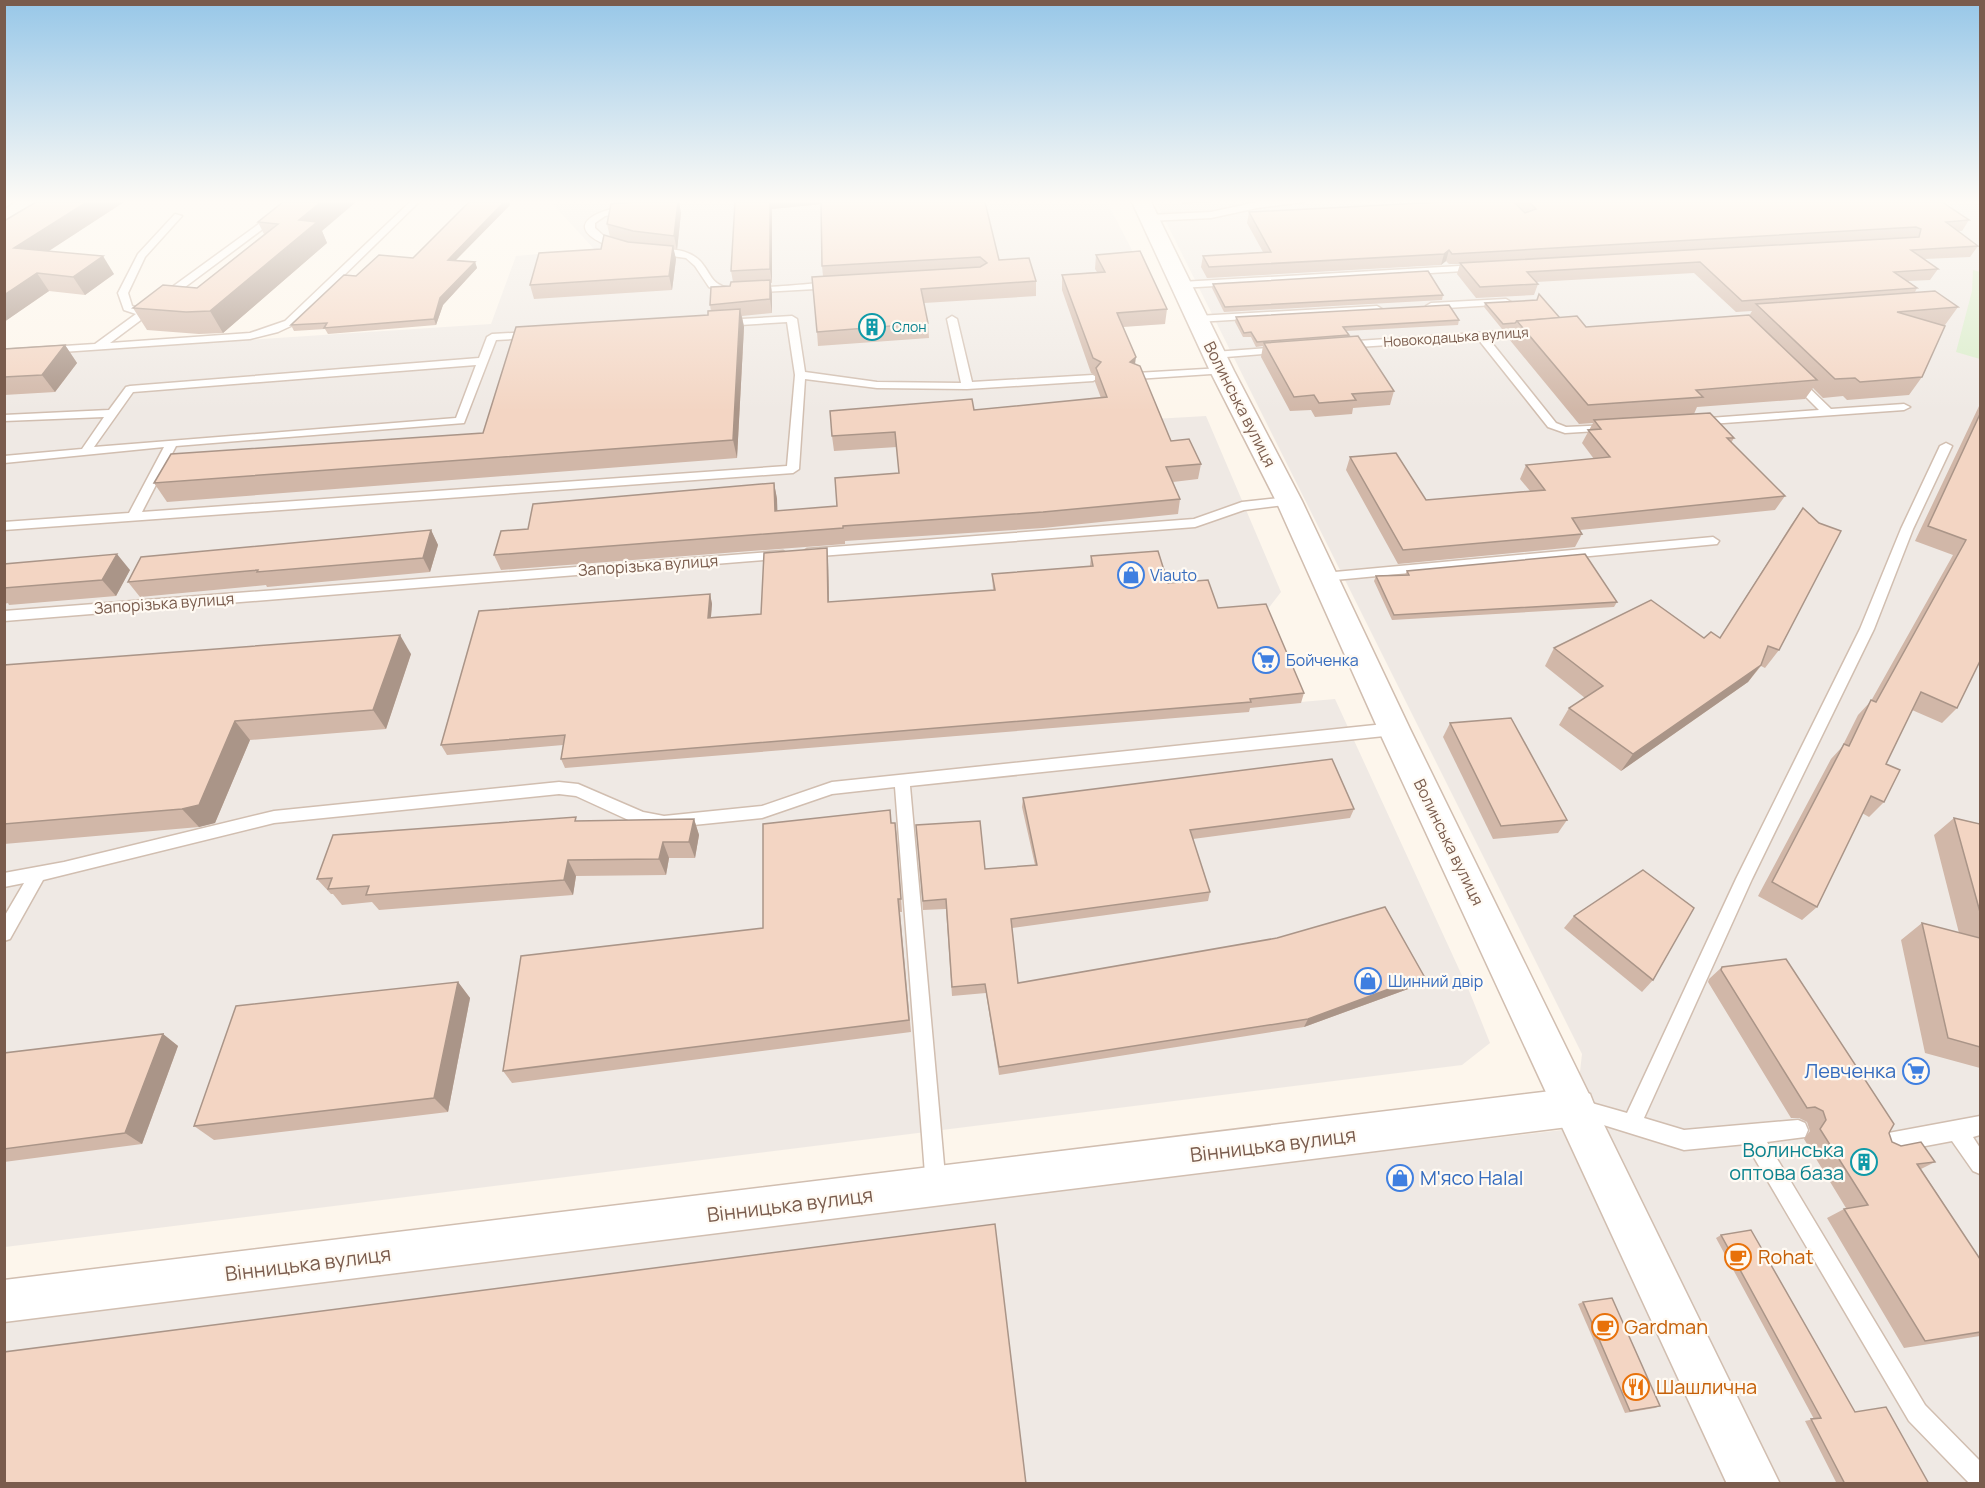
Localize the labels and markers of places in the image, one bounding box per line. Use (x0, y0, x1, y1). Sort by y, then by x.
building icon: Слон (857, 312, 887, 342)
place label: Слон (892, 317, 927, 336)
shop icon: Viauto (1116, 560, 1146, 590)
place label: Viauto (1150, 564, 1197, 586)
supermarket icon: Бойченка (1251, 645, 1281, 675)
place label: Бойченка (1286, 649, 1359, 671)
shop icon: Шинний двір (1353, 966, 1383, 996)
place label: Шинний двір (1388, 970, 1483, 992)
supermarket icon: Левченка (1901, 1056, 1931, 1086)
place label: Левченка (1804, 1057, 1896, 1084)
place label: Волинська оптова база (1729, 1136, 1844, 1186)
building icon: Волинська оптова база (1849, 1147, 1879, 1177)
shop icon: М'ясо Halal (1385, 1163, 1415, 1193)
place label: М'ясо Halal (1420, 1164, 1523, 1191)
cafe icon: Rohat (1723, 1242, 1753, 1272)
place label: Rohat (1758, 1243, 1813, 1270)
cafe icon: Gardman (1590, 1312, 1620, 1342)
place label: Gardman (1624, 1313, 1708, 1340)
restaurant icon: Шашлична (1621, 1372, 1651, 1402)
place label: Шашлична (1656, 1373, 1757, 1400)

